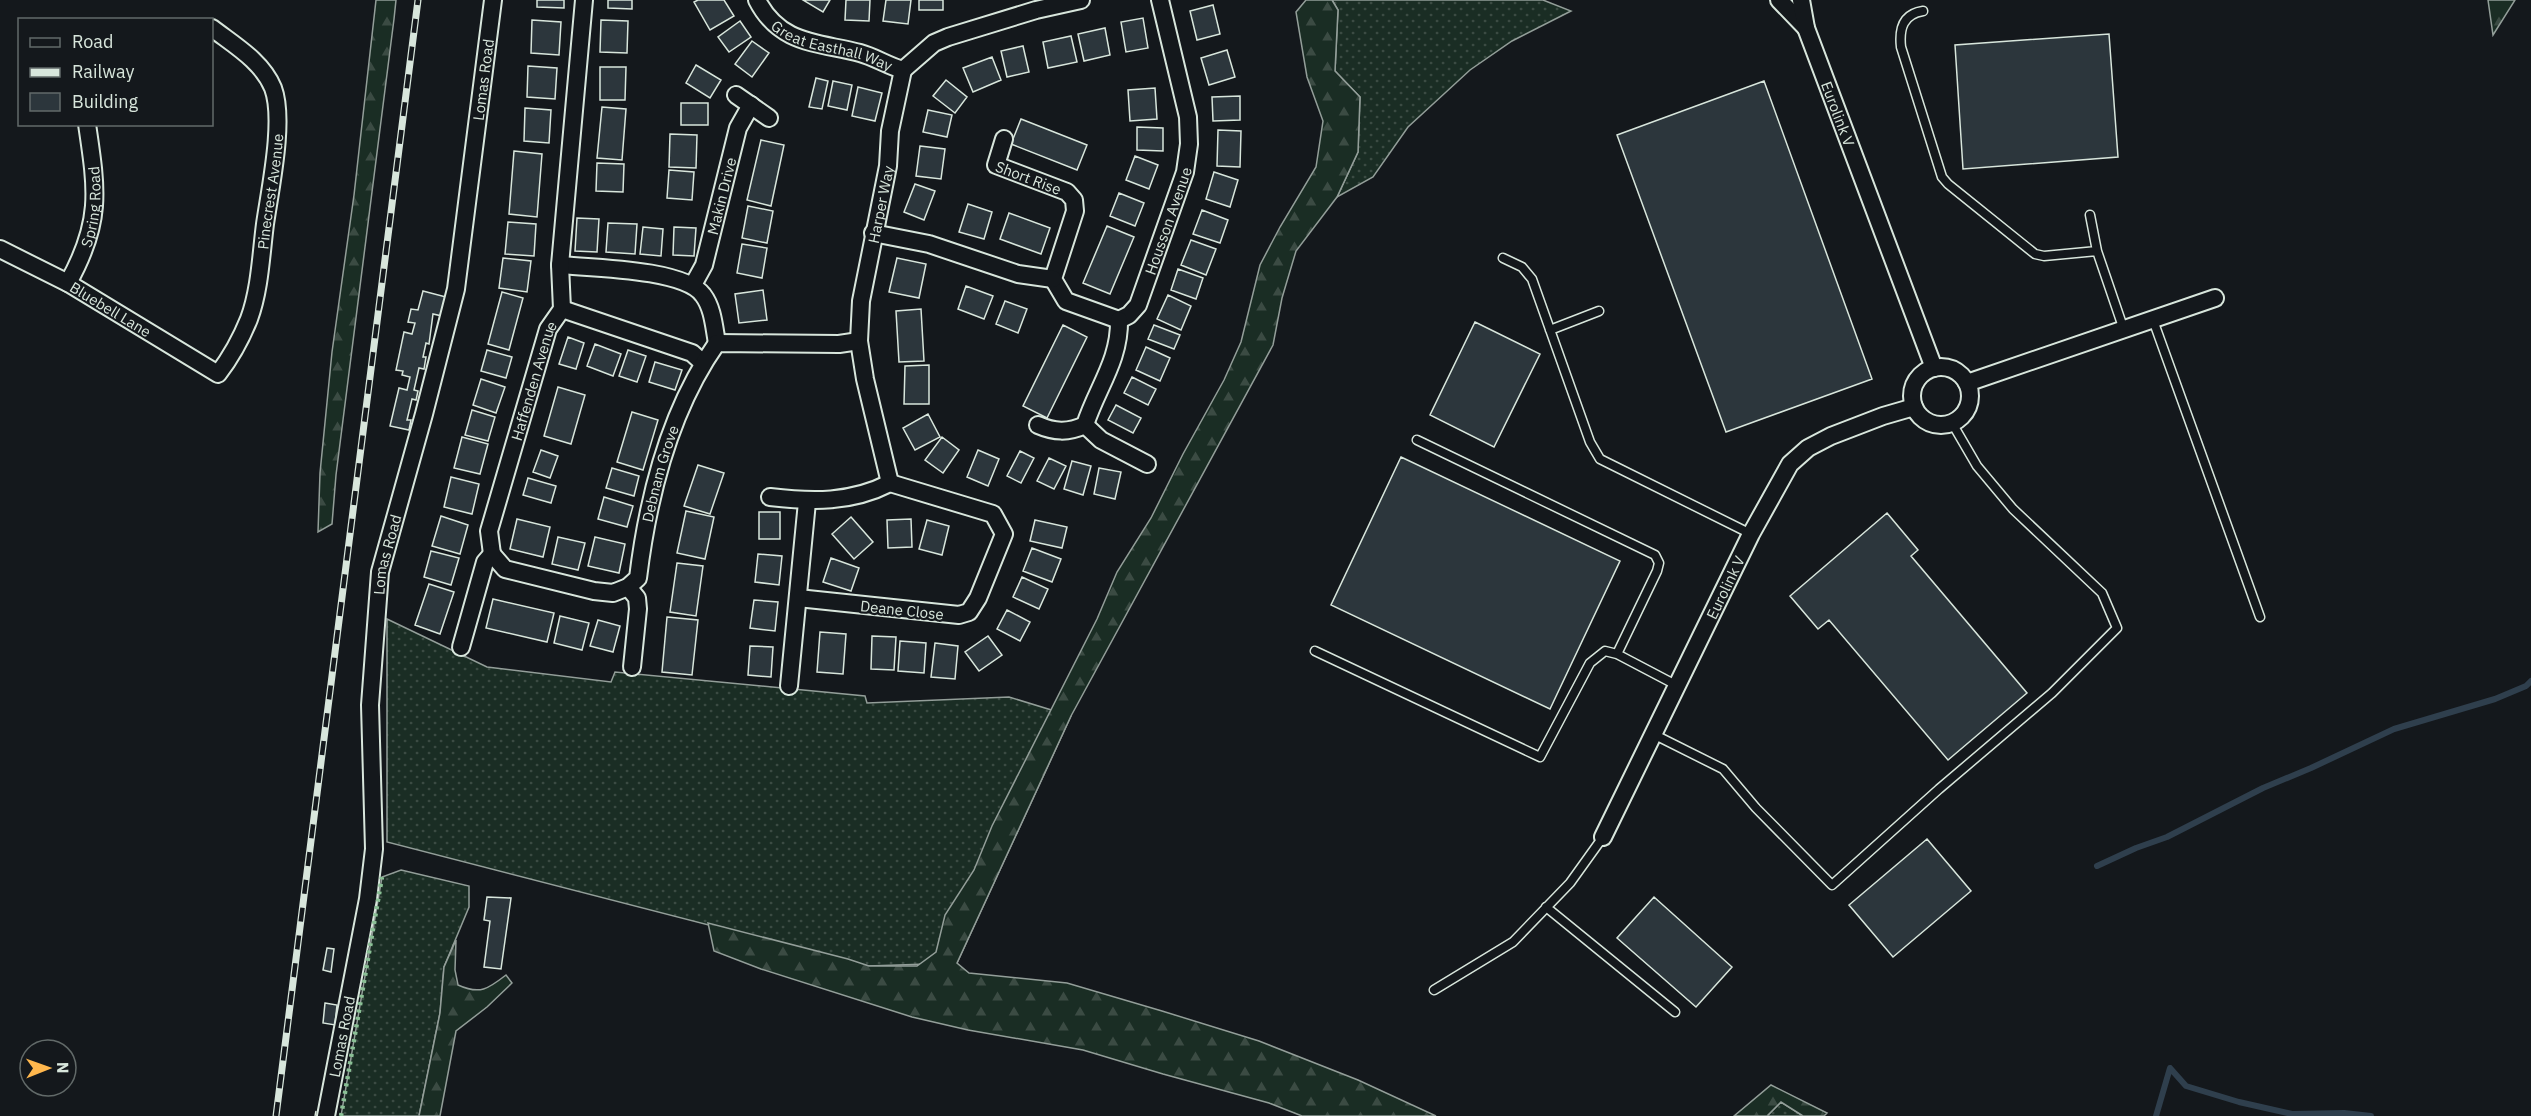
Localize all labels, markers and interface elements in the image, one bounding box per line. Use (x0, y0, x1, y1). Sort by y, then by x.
street label: Great Easthall Way (768, 16, 896, 75)
legend (18, 18, 213, 126)
text: Road (72, 30, 113, 53)
street label: Lomas Road (468, 38, 497, 122)
text: Railway (72, 60, 134, 83)
street label: Eurolink V (1817, 78, 1859, 149)
text: Building (72, 90, 139, 113)
street label: Pinecrest Avenue (253, 133, 287, 250)
street label: Makin Drive (702, 155, 740, 236)
street label: Short Rise (993, 156, 1064, 199)
street label: Harper Way (863, 163, 897, 245)
street label: Spring Road (76, 166, 104, 249)
street label: Housson Avenue (1140, 166, 1195, 277)
street label: Bluebell Lane (67, 277, 155, 341)
street label: Haffenden Avenue (506, 317, 561, 443)
street label: Debnam Grove (637, 422, 682, 524)
street label: Lomas Road (369, 512, 405, 596)
street label: Eurolink V (1702, 552, 1748, 622)
street label: Deane Close (859, 596, 945, 624)
street label: Lomas Road (324, 994, 359, 1079)
north arrow (18, 1038, 78, 1098)
text: N (53, 1062, 73, 1074)

